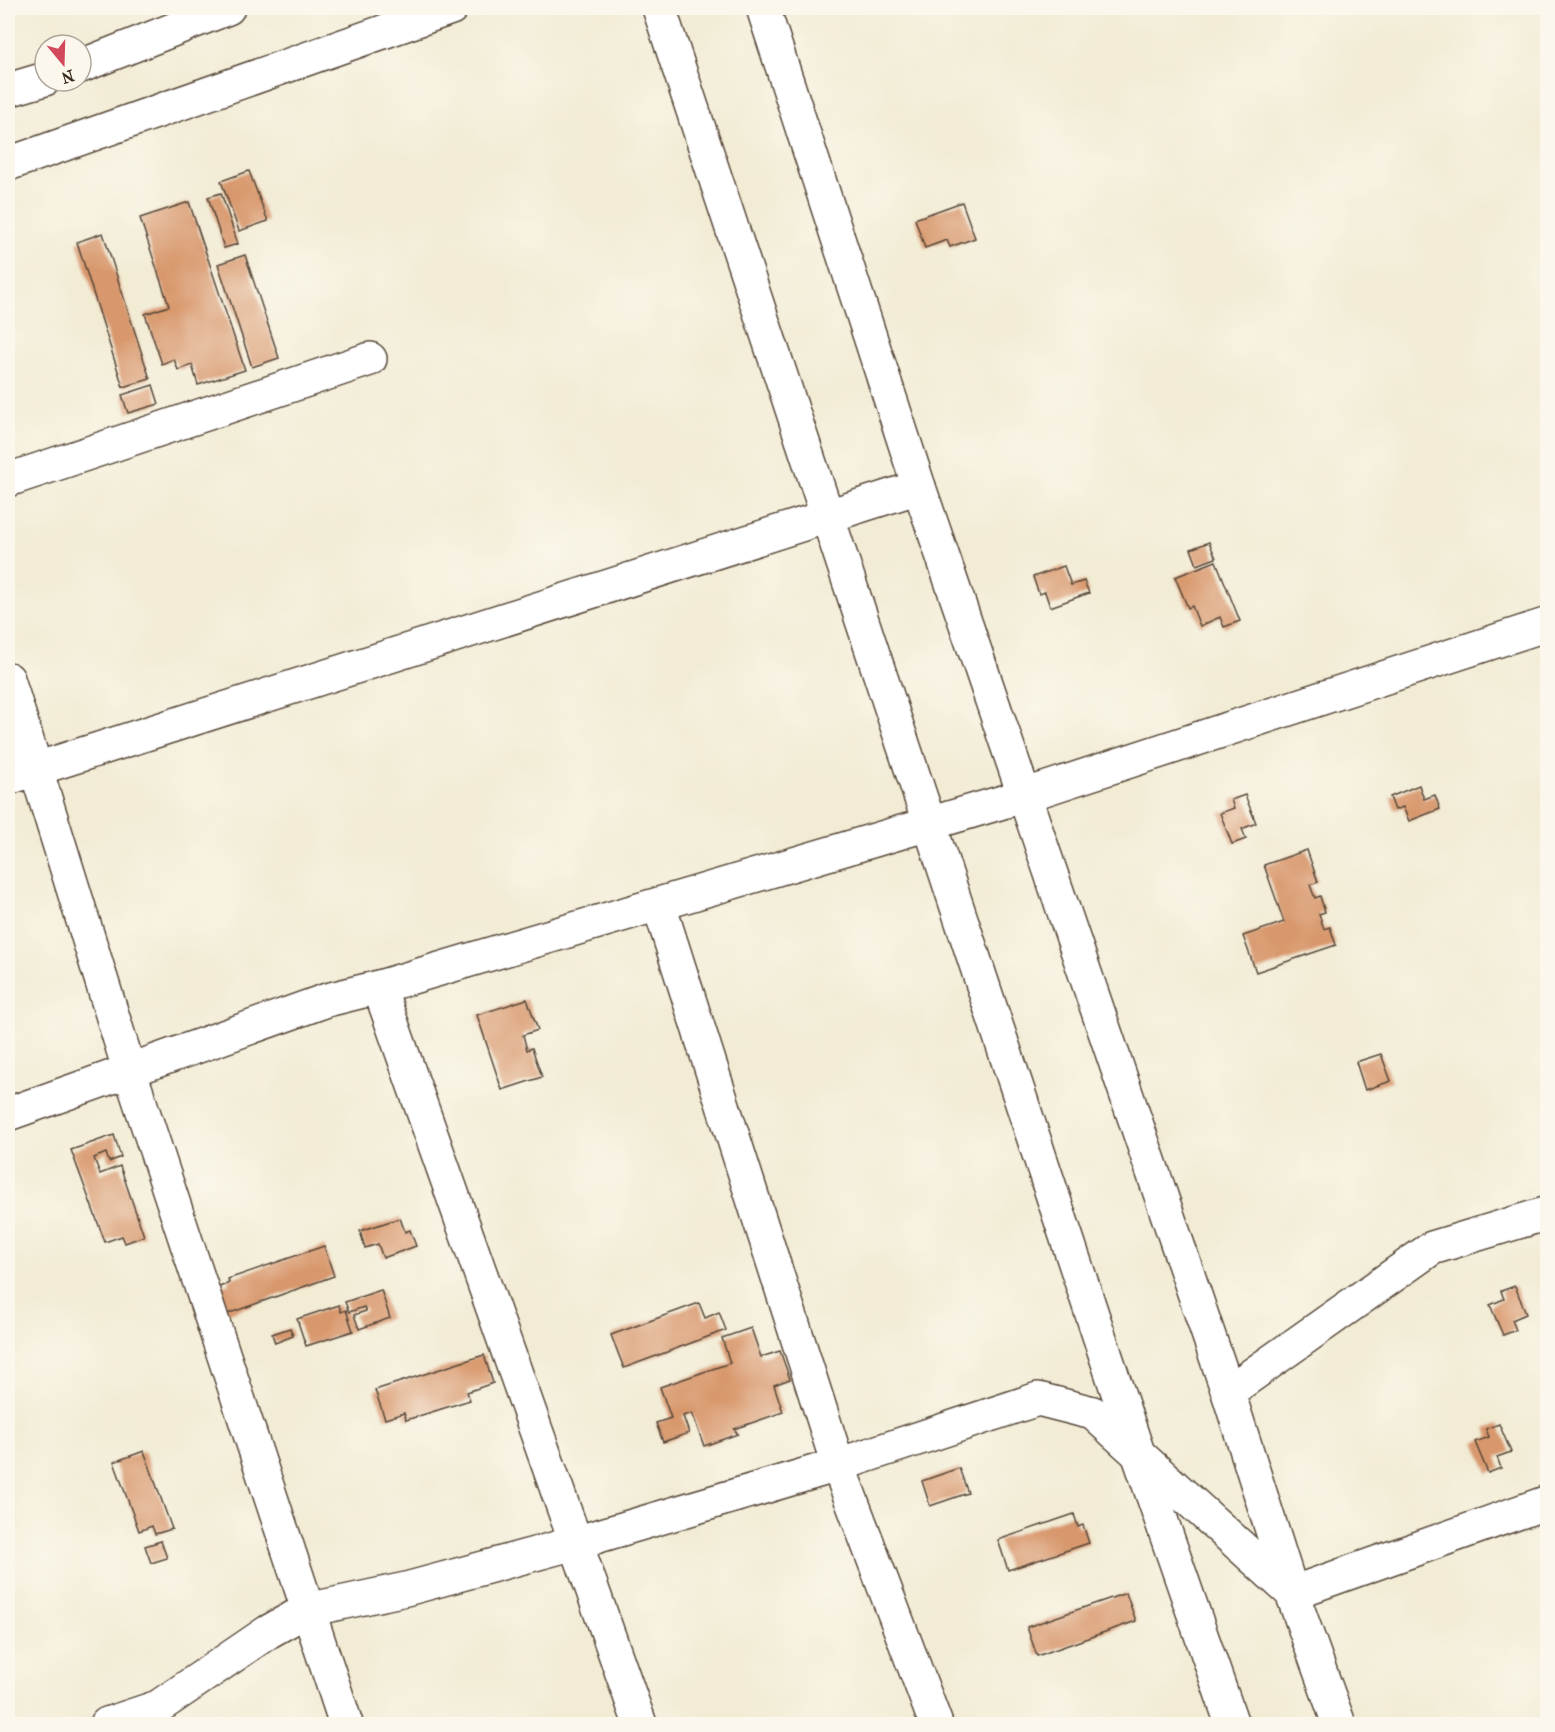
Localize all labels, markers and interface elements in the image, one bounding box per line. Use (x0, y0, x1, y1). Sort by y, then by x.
north arrow (33, 33, 93, 93)
text: N (58, 66, 77, 88)

